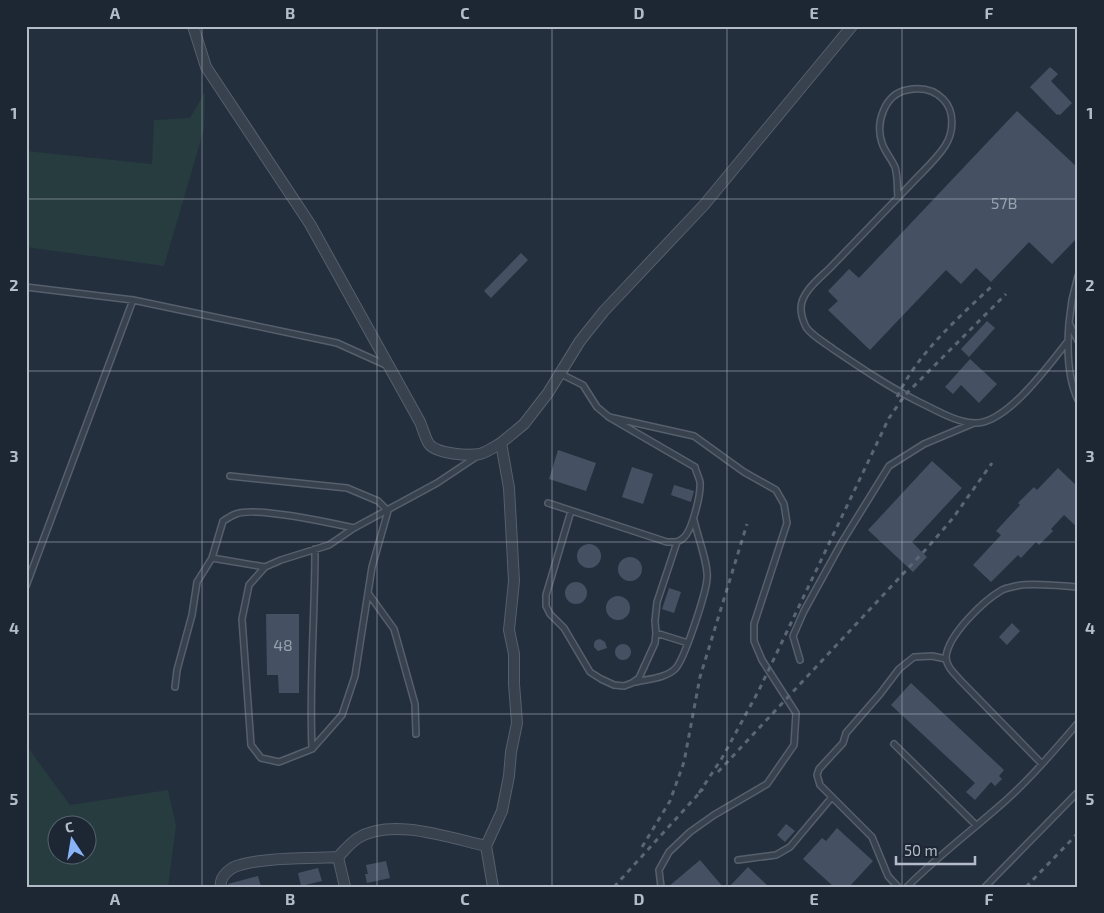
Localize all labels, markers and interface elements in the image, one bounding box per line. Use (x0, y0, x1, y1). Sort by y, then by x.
text: A (110, 3, 121, 22)
text: B (285, 3, 295, 22)
text: C (460, 3, 470, 22)
text: D (634, 3, 645, 22)
text: E (809, 3, 819, 22)
text: F (985, 3, 994, 22)
text: 1 (11, 103, 17, 122)
text: 1 (1087, 103, 1093, 122)
house number: 57В (991, 193, 1017, 212)
text: 2 (9, 275, 19, 294)
text: 2 (1085, 275, 1095, 294)
text: 3 (9, 446, 19, 465)
text: 3 (1085, 446, 1095, 465)
text: 4 (9, 618, 19, 637)
text: 4 (1085, 618, 1095, 637)
house number: 48 (273, 635, 293, 654)
text: 5 (10, 789, 19, 808)
text: 5 (1086, 789, 1095, 808)
north arrow (48, 816, 98, 866)
text: С (63, 818, 75, 836)
scale bar (896, 833, 975, 865)
text: 50 m (904, 841, 938, 859)
text: A (110, 889, 121, 908)
text: B (285, 889, 295, 908)
text: C (460, 889, 470, 908)
text: D (634, 889, 645, 908)
text: E (809, 889, 819, 908)
text: F (985, 889, 994, 908)

